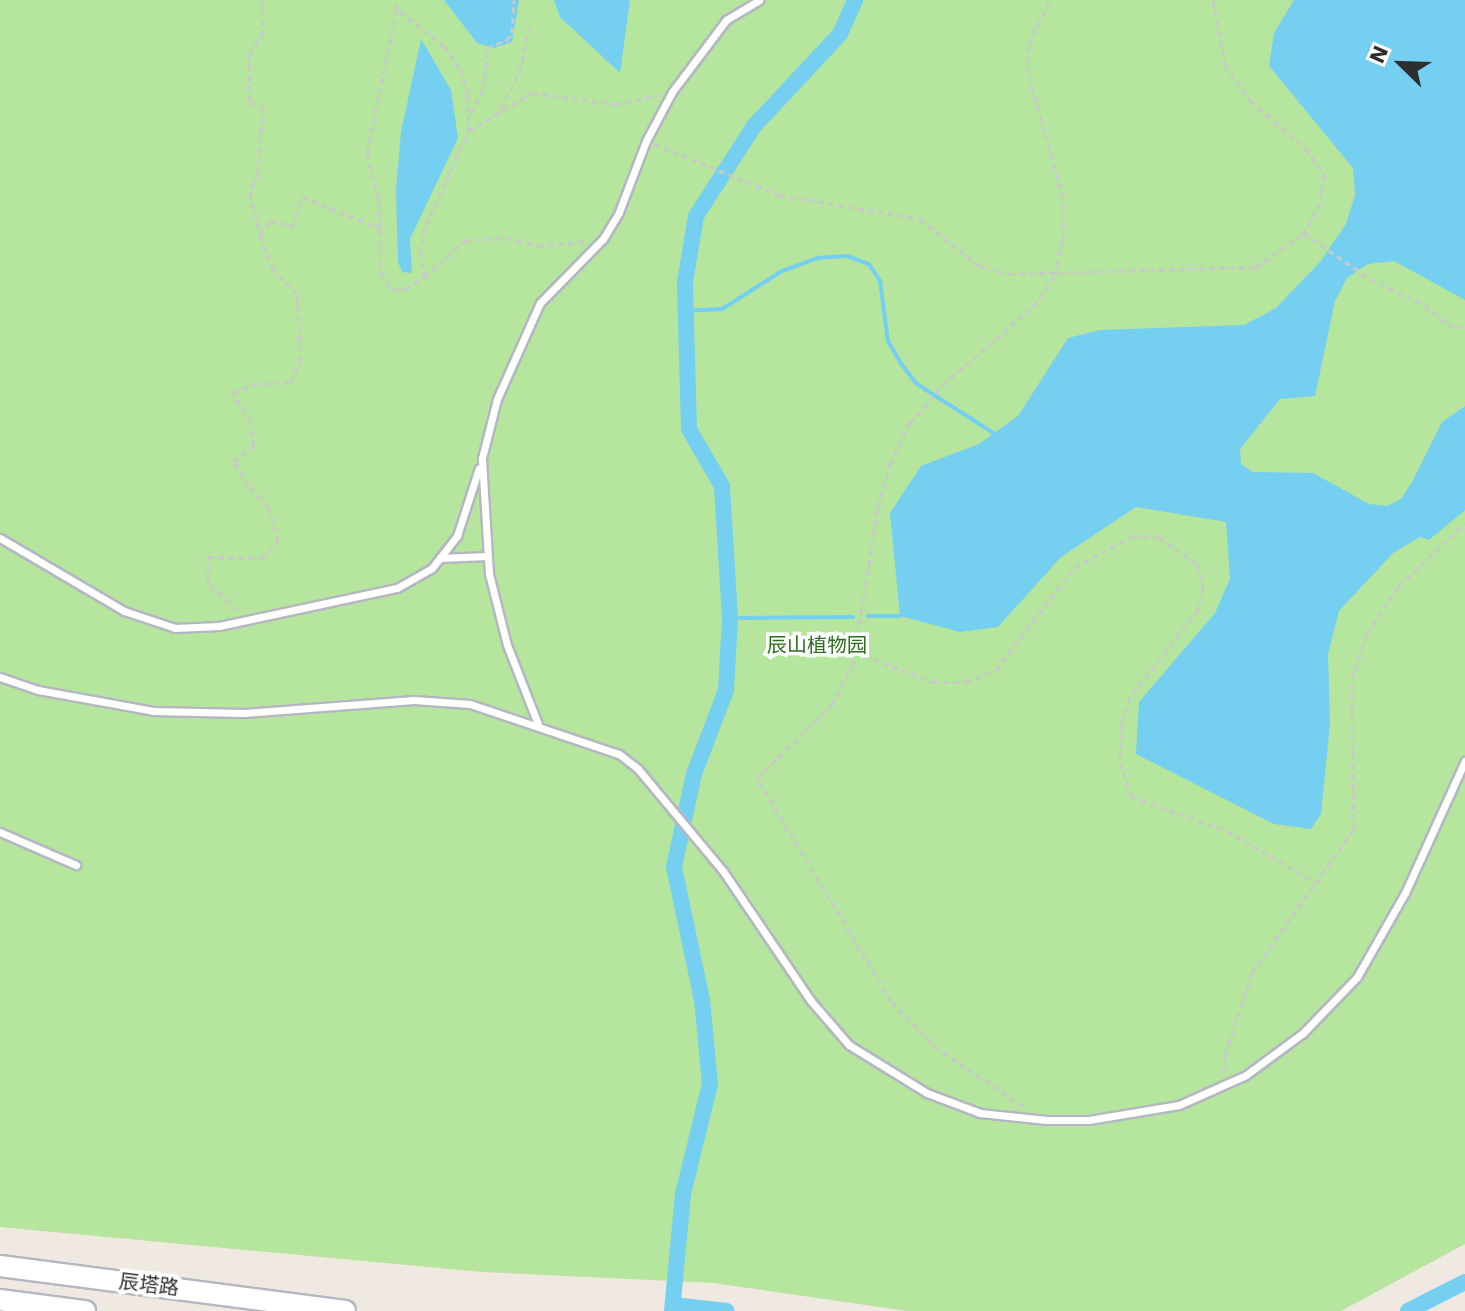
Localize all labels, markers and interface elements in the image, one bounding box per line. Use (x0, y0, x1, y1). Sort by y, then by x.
north arrow (1361, 24, 1441, 104)
text: N (1364, 42, 1393, 67)
park label: 辰山植物园 (767, 633, 867, 657)
street label: 辰塔路 (118, 1269, 180, 1301)

